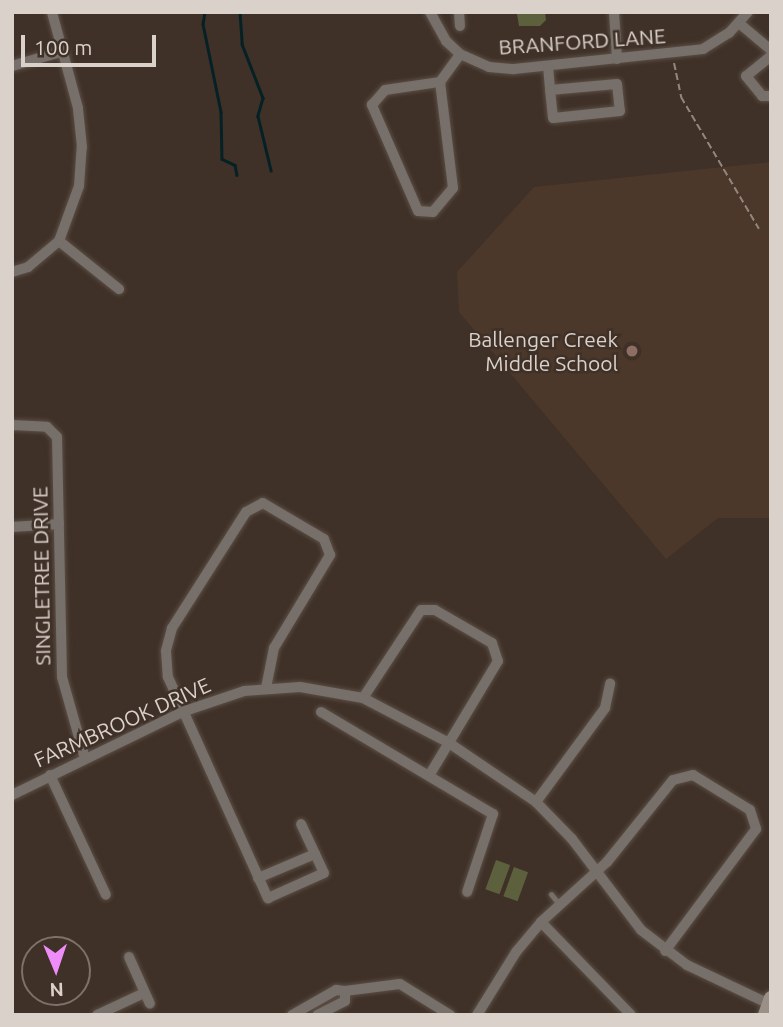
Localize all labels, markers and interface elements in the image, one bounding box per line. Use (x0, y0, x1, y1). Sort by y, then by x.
scale bar (24, 21, 159, 65)
street label: BRANFORD LANE (498, 23, 666, 59)
text: 100 m (34, 35, 92, 59)
place label: Ballenger Creek Middle School (468, 326, 618, 376)
marker: Ballenger Creek Middle School (624, 343, 640, 359)
street label: SINGLETREE DRIVE (27, 486, 55, 666)
street label: FARMBROOK DRIVE (30, 672, 214, 772)
north arrow (21, 936, 91, 1006)
text: N (49, 979, 64, 1001)

